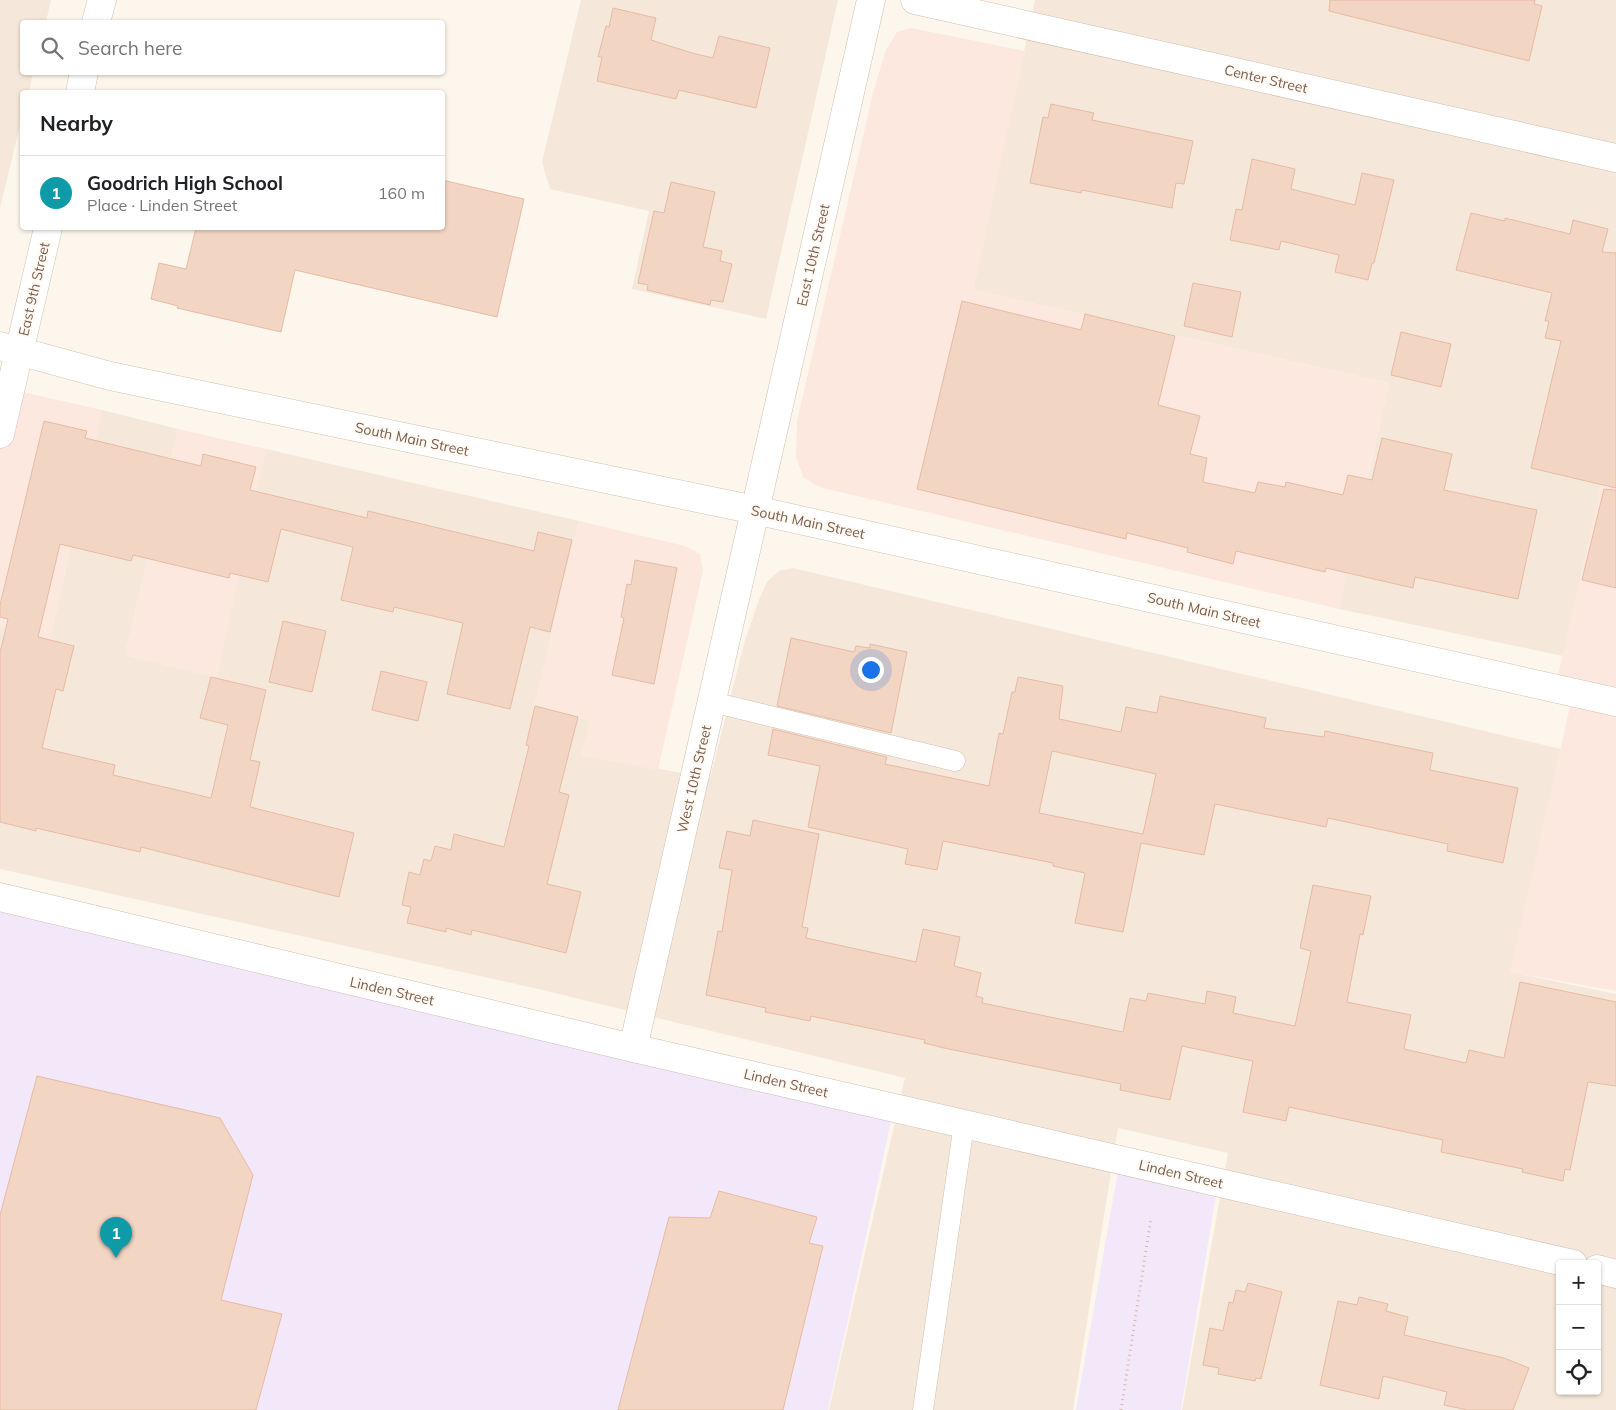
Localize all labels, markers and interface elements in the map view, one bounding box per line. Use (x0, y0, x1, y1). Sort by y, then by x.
search box (20, 20, 445, 75)
icon: search (38, 34, 66, 62)
text: Search here (78, 36, 182, 60)
street label: Center Street (1223, 61, 1309, 97)
text: Nearby (40, 110, 113, 136)
text: Goodrich High School (87, 171, 283, 195)
text: 1 (51, 183, 61, 203)
text: 160 m (378, 183, 425, 203)
text: Place · Linden Street (87, 195, 237, 215)
street label: East 10th Street (793, 202, 834, 308)
street label: East 9th Street (14, 240, 54, 338)
street label: South Main Street (353, 418, 471, 460)
street label: South Main Street (749, 501, 867, 543)
street label: South Main Street (1146, 588, 1263, 632)
your location (858, 657, 884, 683)
street label: West 10th Street (673, 723, 715, 835)
street label: Linden Street (348, 973, 436, 1009)
street label: Linden Street (742, 1065, 830, 1101)
street label: Linden Street (1137, 1156, 1225, 1192)
pin: 1 (100, 1217, 132, 1258)
map controls (1556, 1260, 1601, 1395)
button: + (1556, 1260, 1601, 1305)
button: − (1556, 1305, 1601, 1350)
button: locate (1556, 1350, 1601, 1395)

